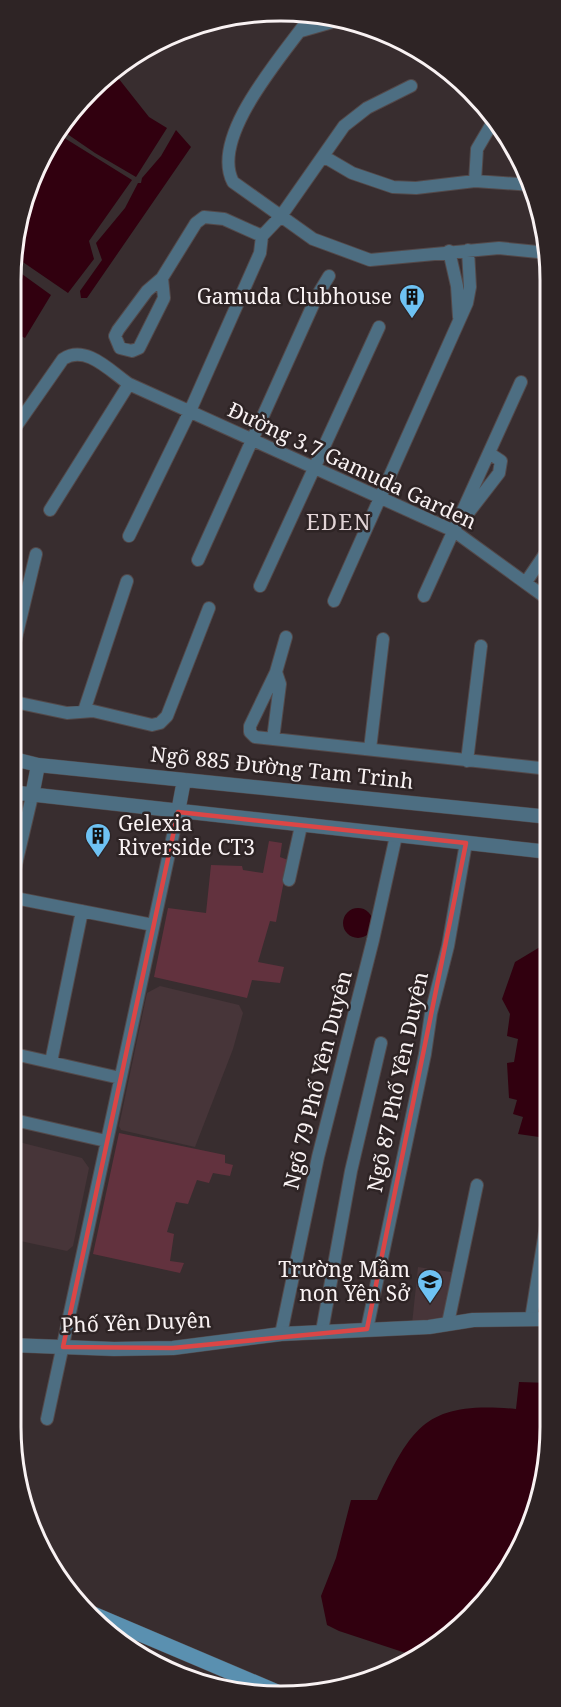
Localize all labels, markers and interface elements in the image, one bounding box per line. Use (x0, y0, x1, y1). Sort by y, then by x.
place label: Gamuda Clubhouse (197, 282, 392, 310)
building icon: Gamuda Clubhouse (397, 282, 427, 320)
street label: Đường 3.7 Gamuda Garden (223, 395, 481, 535)
district label: EDEN (306, 506, 372, 536)
street label: Ngõ 885 Đường Tam Trinh (149, 739, 415, 795)
place label: Gelexia Riverside CT3 (118, 809, 255, 861)
building icon: Gelexia Riverside CT3 (83, 821, 113, 859)
street label: Ngõ 79 Phố Yên Duyên (276, 967, 358, 1192)
street label: Ngõ 87 Phố Yên Duyên (360, 969, 434, 1195)
place label: Trường Mầm non Yên Sở (278, 1255, 410, 1307)
school or university icon: Trường Mầm non Yên Sở (415, 1267, 445, 1305)
street label: Phố Yên Duyên (60, 1305, 212, 1339)

